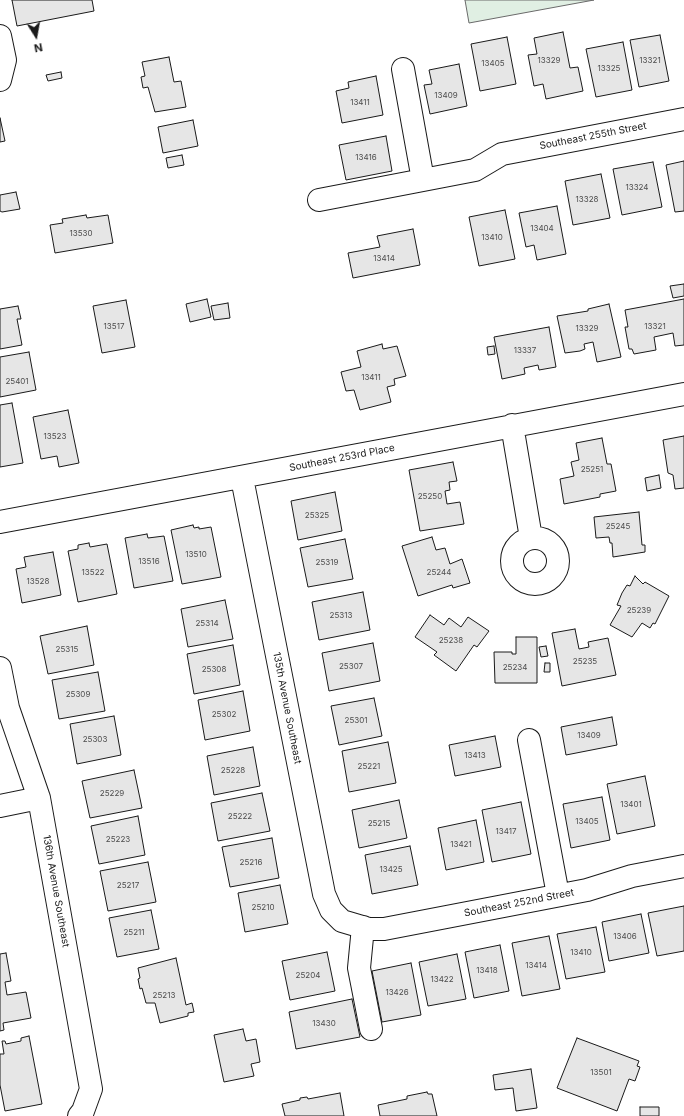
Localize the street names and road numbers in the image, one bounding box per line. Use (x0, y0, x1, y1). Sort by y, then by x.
street label: Southeast 255th Street (538, 120, 648, 152)
street label: Southeast 253rd Place (288, 442, 396, 474)
street label: 135th Avenue Southeast (270, 651, 304, 765)
street label: 136th Avenue Southeast (40, 834, 72, 948)
street label: Southeast 252nd Street (463, 886, 575, 920)

